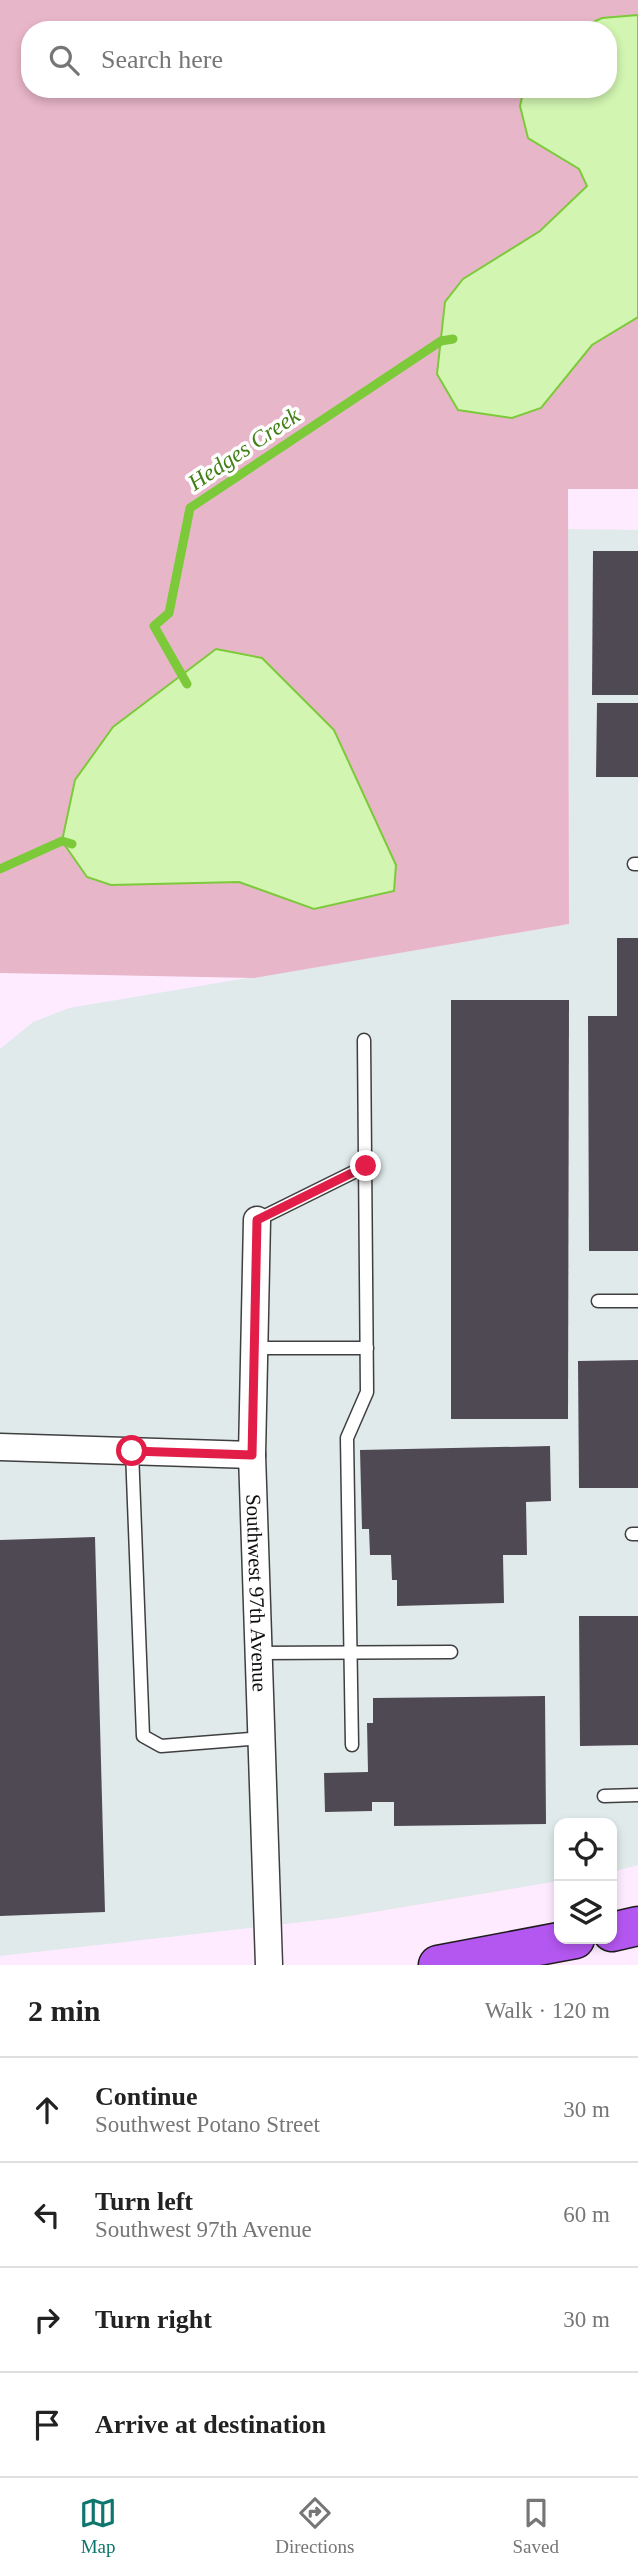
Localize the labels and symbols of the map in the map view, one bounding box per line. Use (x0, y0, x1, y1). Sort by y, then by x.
water label: Hedges Creek (183, 402, 305, 496)
route end (350, 1150, 381, 1181)
route start (116, 1435, 147, 1466)
street label: Southwest 97th Avenue (241, 1494, 272, 1692)

